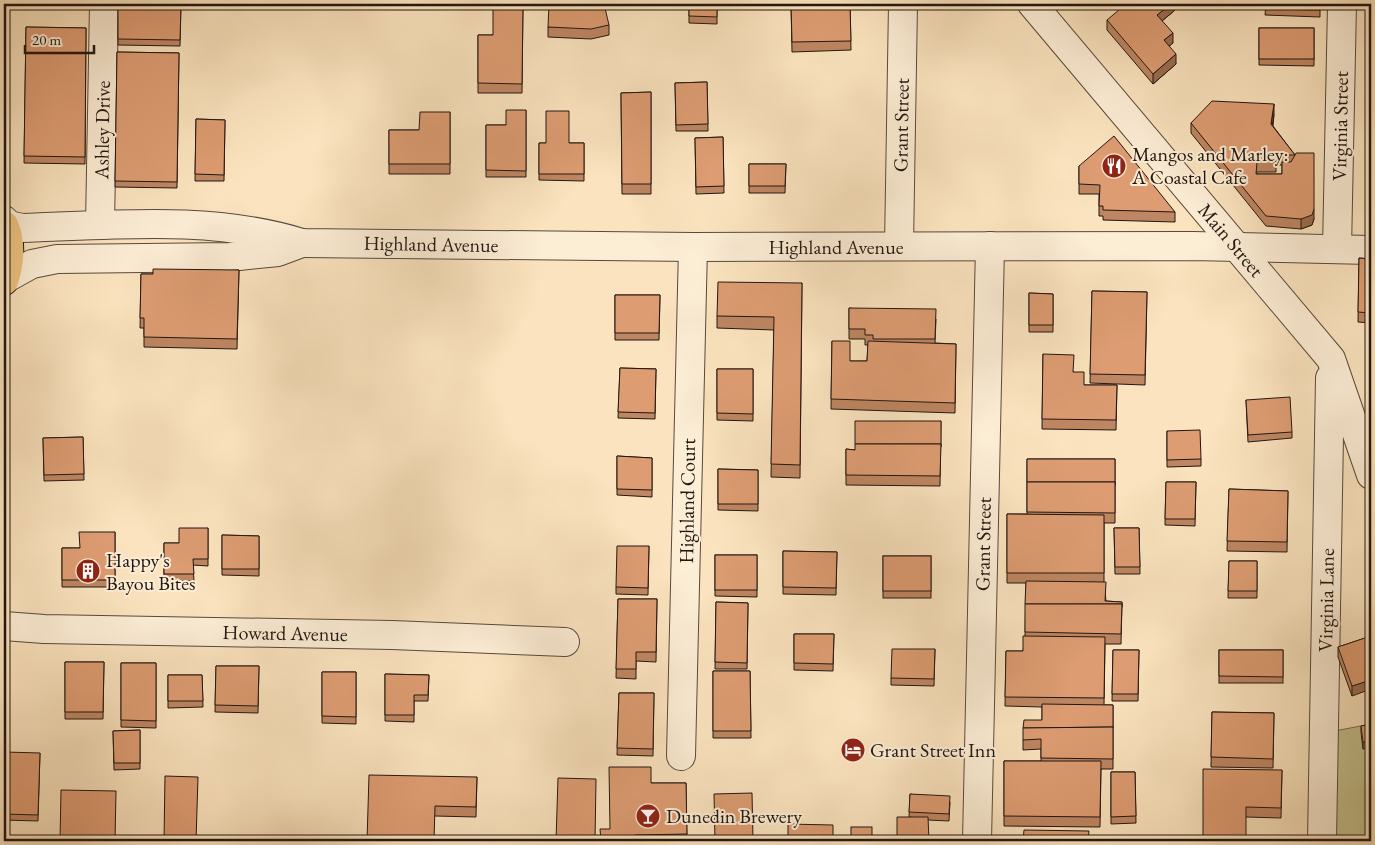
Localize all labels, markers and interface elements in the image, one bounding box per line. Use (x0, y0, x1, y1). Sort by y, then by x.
scale bar (25, 22, 94, 54)
text: 20 m (32, 30, 61, 49)
street label: Virginia Street (1326, 70, 1354, 181)
street label: Grant Street (887, 77, 915, 172)
street label: Ashley Drive (88, 80, 116, 181)
place label: Mangos and Marley: A Coastal Cafe (1131, 141, 1288, 190)
restaurant icon: Mangos and Marley: A Coastal Cafe (1101, 153, 1127, 179)
street label: Main Street (1192, 198, 1270, 283)
street label: Highland Avenue (363, 230, 499, 258)
street label: Highland Avenue (769, 234, 904, 260)
street label: Highland Court (673, 437, 701, 564)
street label: Grant Street (969, 496, 997, 591)
place label: Happy's Bayou Bites (106, 547, 195, 596)
street label: Virginia Lane (1312, 548, 1340, 652)
building icon: Happy's Bayou Bites (75, 558, 101, 584)
street label: Howard Avenue (222, 619, 348, 647)
hotel icon: Grant Street Inn (840, 737, 866, 763)
place label: Grant Street Inn (870, 737, 996, 763)
bar icon: Dunedin Brewery (635, 803, 661, 829)
place label: Dunedin Brewery (666, 803, 802, 829)

